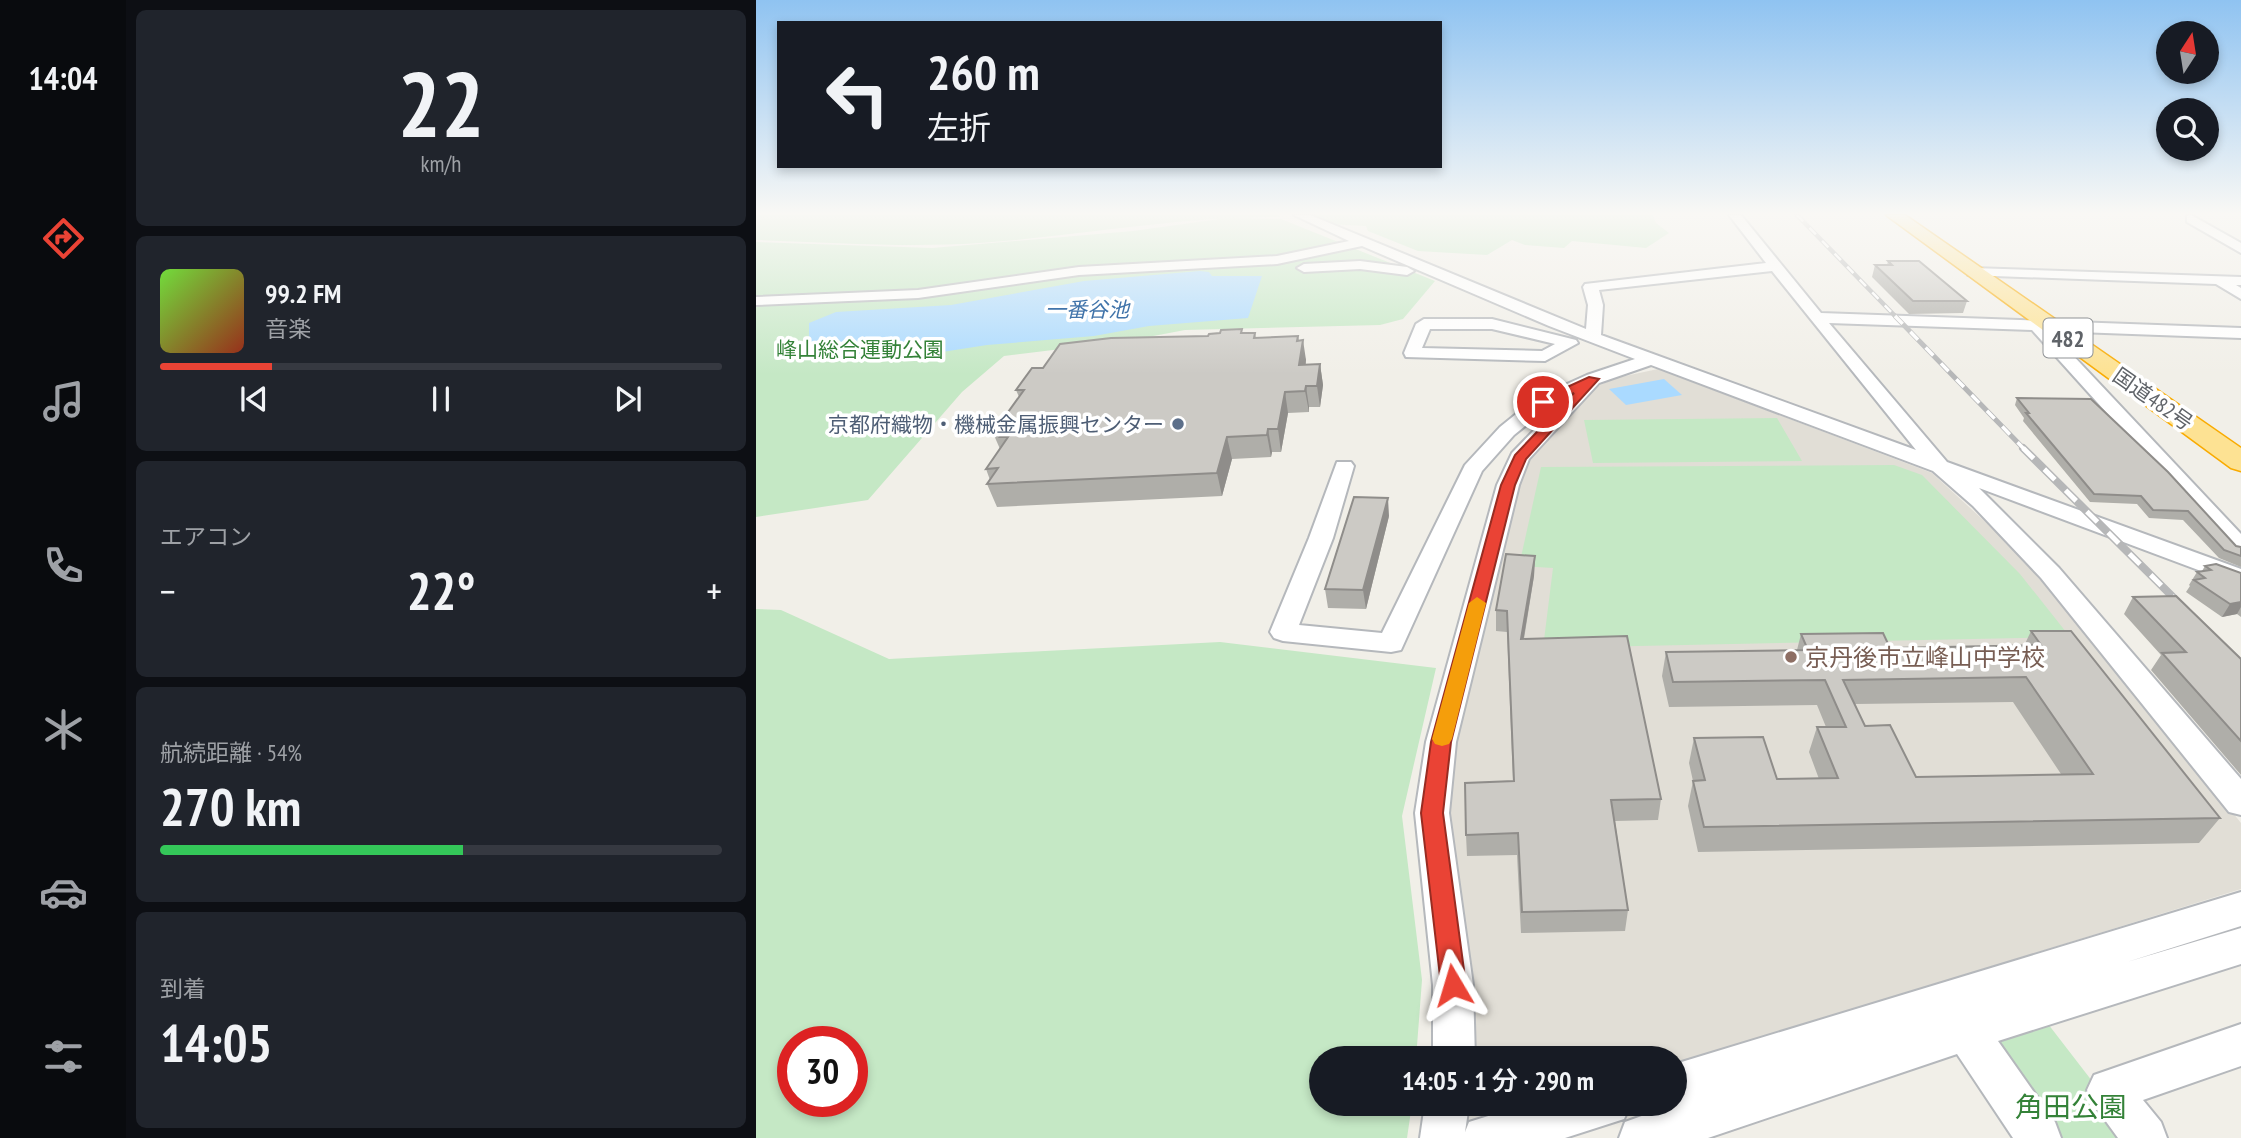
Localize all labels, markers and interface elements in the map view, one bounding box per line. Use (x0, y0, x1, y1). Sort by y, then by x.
north arrow (2156, 21, 2219, 84)
map controls (2156, 21, 2219, 161)
text: 260 m (927, 40, 1040, 104)
text: 22 (398, 44, 485, 162)
icon: left (812, 49, 903, 140)
text: 14:04 (28, 57, 98, 99)
button: search (2156, 98, 2219, 161)
text: 左折 (927, 106, 991, 148)
text: km/h (421, 149, 461, 178)
icon: directions (39, 214, 88, 263)
text: 99.2 FM (265, 277, 341, 310)
water label: 一番谷池 (1045, 296, 1131, 323)
text: 音楽 (265, 314, 311, 343)
road number: 482 (2044, 318, 2092, 358)
park label: 峰山総合運動公園 (776, 336, 944, 363)
street label: 国道482号 (2108, 362, 2198, 436)
pin (1513, 372, 1573, 432)
icon: music (39, 377, 88, 426)
icon: previous (235, 380, 273, 418)
icon: pause (422, 380, 460, 418)
icon: next (609, 380, 647, 418)
icon: arrive (1524, 383, 1562, 421)
place label: 京都府織物・機械金属振興センター (828, 411, 1164, 438)
marker: 京都府織物・機械金属振興センター (1170, 416, 1186, 432)
text: エアコン (160, 522, 252, 551)
icon: phone (39, 541, 88, 590)
text: 22° (407, 557, 475, 624)
text: − (160, 566, 176, 615)
text: + (706, 566, 722, 615)
place label: 京丹後市立峰山中学校 (1805, 642, 2045, 673)
marker: 京丹後市立峰山中学校 (1783, 649, 1799, 665)
icon: climate (39, 705, 88, 754)
text: 航続距離 · 54% (160, 738, 302, 767)
text: 270 km (160, 773, 301, 840)
icon: car (39, 868, 88, 917)
position arrow (1416, 948, 1490, 1022)
text: 到着 (160, 974, 206, 1003)
text: 14:05 (160, 1009, 272, 1076)
speed limit sign: 30 (777, 1026, 868, 1117)
icon: filters (39, 1032, 88, 1081)
text: 14:05 · 1 分 · 290 m (1402, 1064, 1594, 1097)
park label: 角田公園 (2015, 1088, 2127, 1125)

